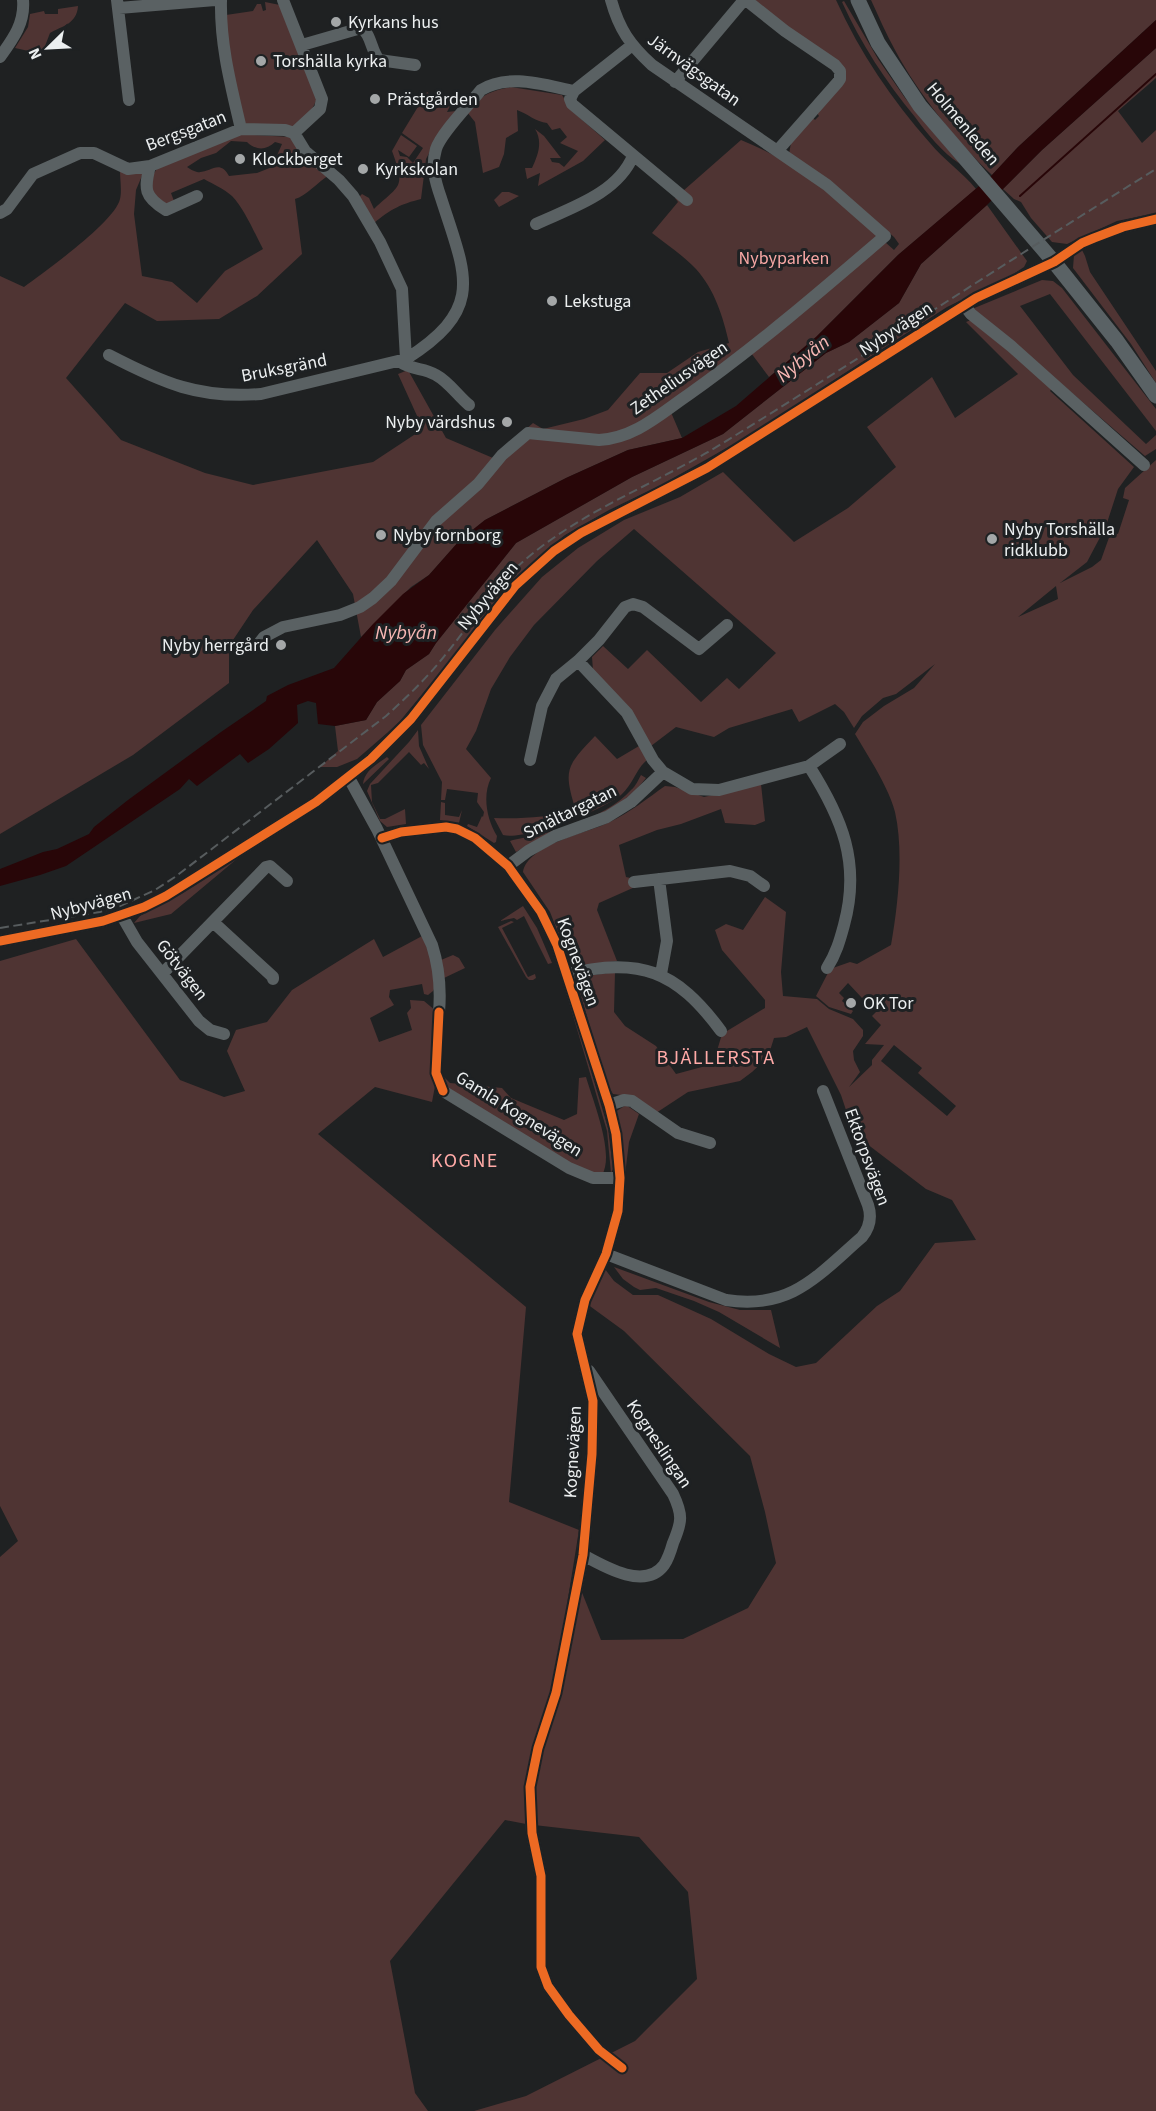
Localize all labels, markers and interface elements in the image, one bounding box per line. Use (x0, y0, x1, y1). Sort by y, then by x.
place label: Kyrkans hus (348, 10, 439, 35)
marker: Kyrkans hus (329, 15, 343, 29)
north arrow (18, 18, 78, 78)
street label: Järnvägsgatan (642, 28, 746, 112)
text: N (23, 44, 47, 63)
place label: Torshälla kyrka (273, 49, 387, 74)
marker: Torshälla kyrka (254, 54, 268, 68)
street label: Holmenleden (921, 77, 1005, 171)
place label: Prästgården (387, 87, 478, 112)
marker: Prästgården (368, 92, 382, 106)
street label: Bergsgatan (142, 104, 230, 158)
place label: Klockberget (252, 147, 343, 172)
marker: Klockberget (233, 152, 247, 166)
place label: Kyrkskolan (375, 157, 458, 182)
marker: Kyrkskolan (356, 162, 370, 176)
park label: Nybyparken (739, 246, 829, 271)
place label: Lekstuga (564, 289, 631, 314)
marker: Lekstuga (545, 294, 559, 308)
street label: Nybyvägen (854, 296, 938, 362)
water label: Nybyån (770, 329, 836, 389)
street label: Zetheliusvägen (625, 335, 733, 421)
street label: Bruksgränd (239, 347, 329, 389)
place label: Nyby värdshus (385, 410, 495, 435)
marker: Nyby värdshus (500, 415, 514, 429)
place label: Nyby Torshälla ridklubb (1004, 517, 1115, 563)
place label: Nyby fornborg (393, 523, 501, 548)
marker: Nyby fornborg (374, 528, 388, 542)
marker: Nyby Torshälla ridklubb (985, 532, 999, 546)
street label: Nybyvägen (452, 556, 524, 636)
water label: Nybyån (375, 619, 437, 647)
place label: Nyby herrgård (162, 633, 269, 658)
marker: Nyby herrgård (274, 638, 288, 652)
street label: Smältargatan (519, 779, 621, 845)
street label: Nybyvägen (48, 881, 134, 927)
street label: Kognevägen (550, 914, 606, 1010)
street label: Götvägen (150, 934, 214, 1006)
place label: OK Tor (863, 991, 914, 1016)
marker: OK Tor (844, 996, 858, 1010)
district label: BJÄLLERSTA (656, 1044, 776, 1072)
street label: Gamla Kognevägen (451, 1065, 587, 1163)
street label: Ektorpsvägen (838, 1105, 896, 1209)
district label: KOGNE (431, 1147, 499, 1175)
street label: Kogneslingan (620, 1395, 698, 1493)
street label: Kognevägen (558, 1405, 588, 1499)

